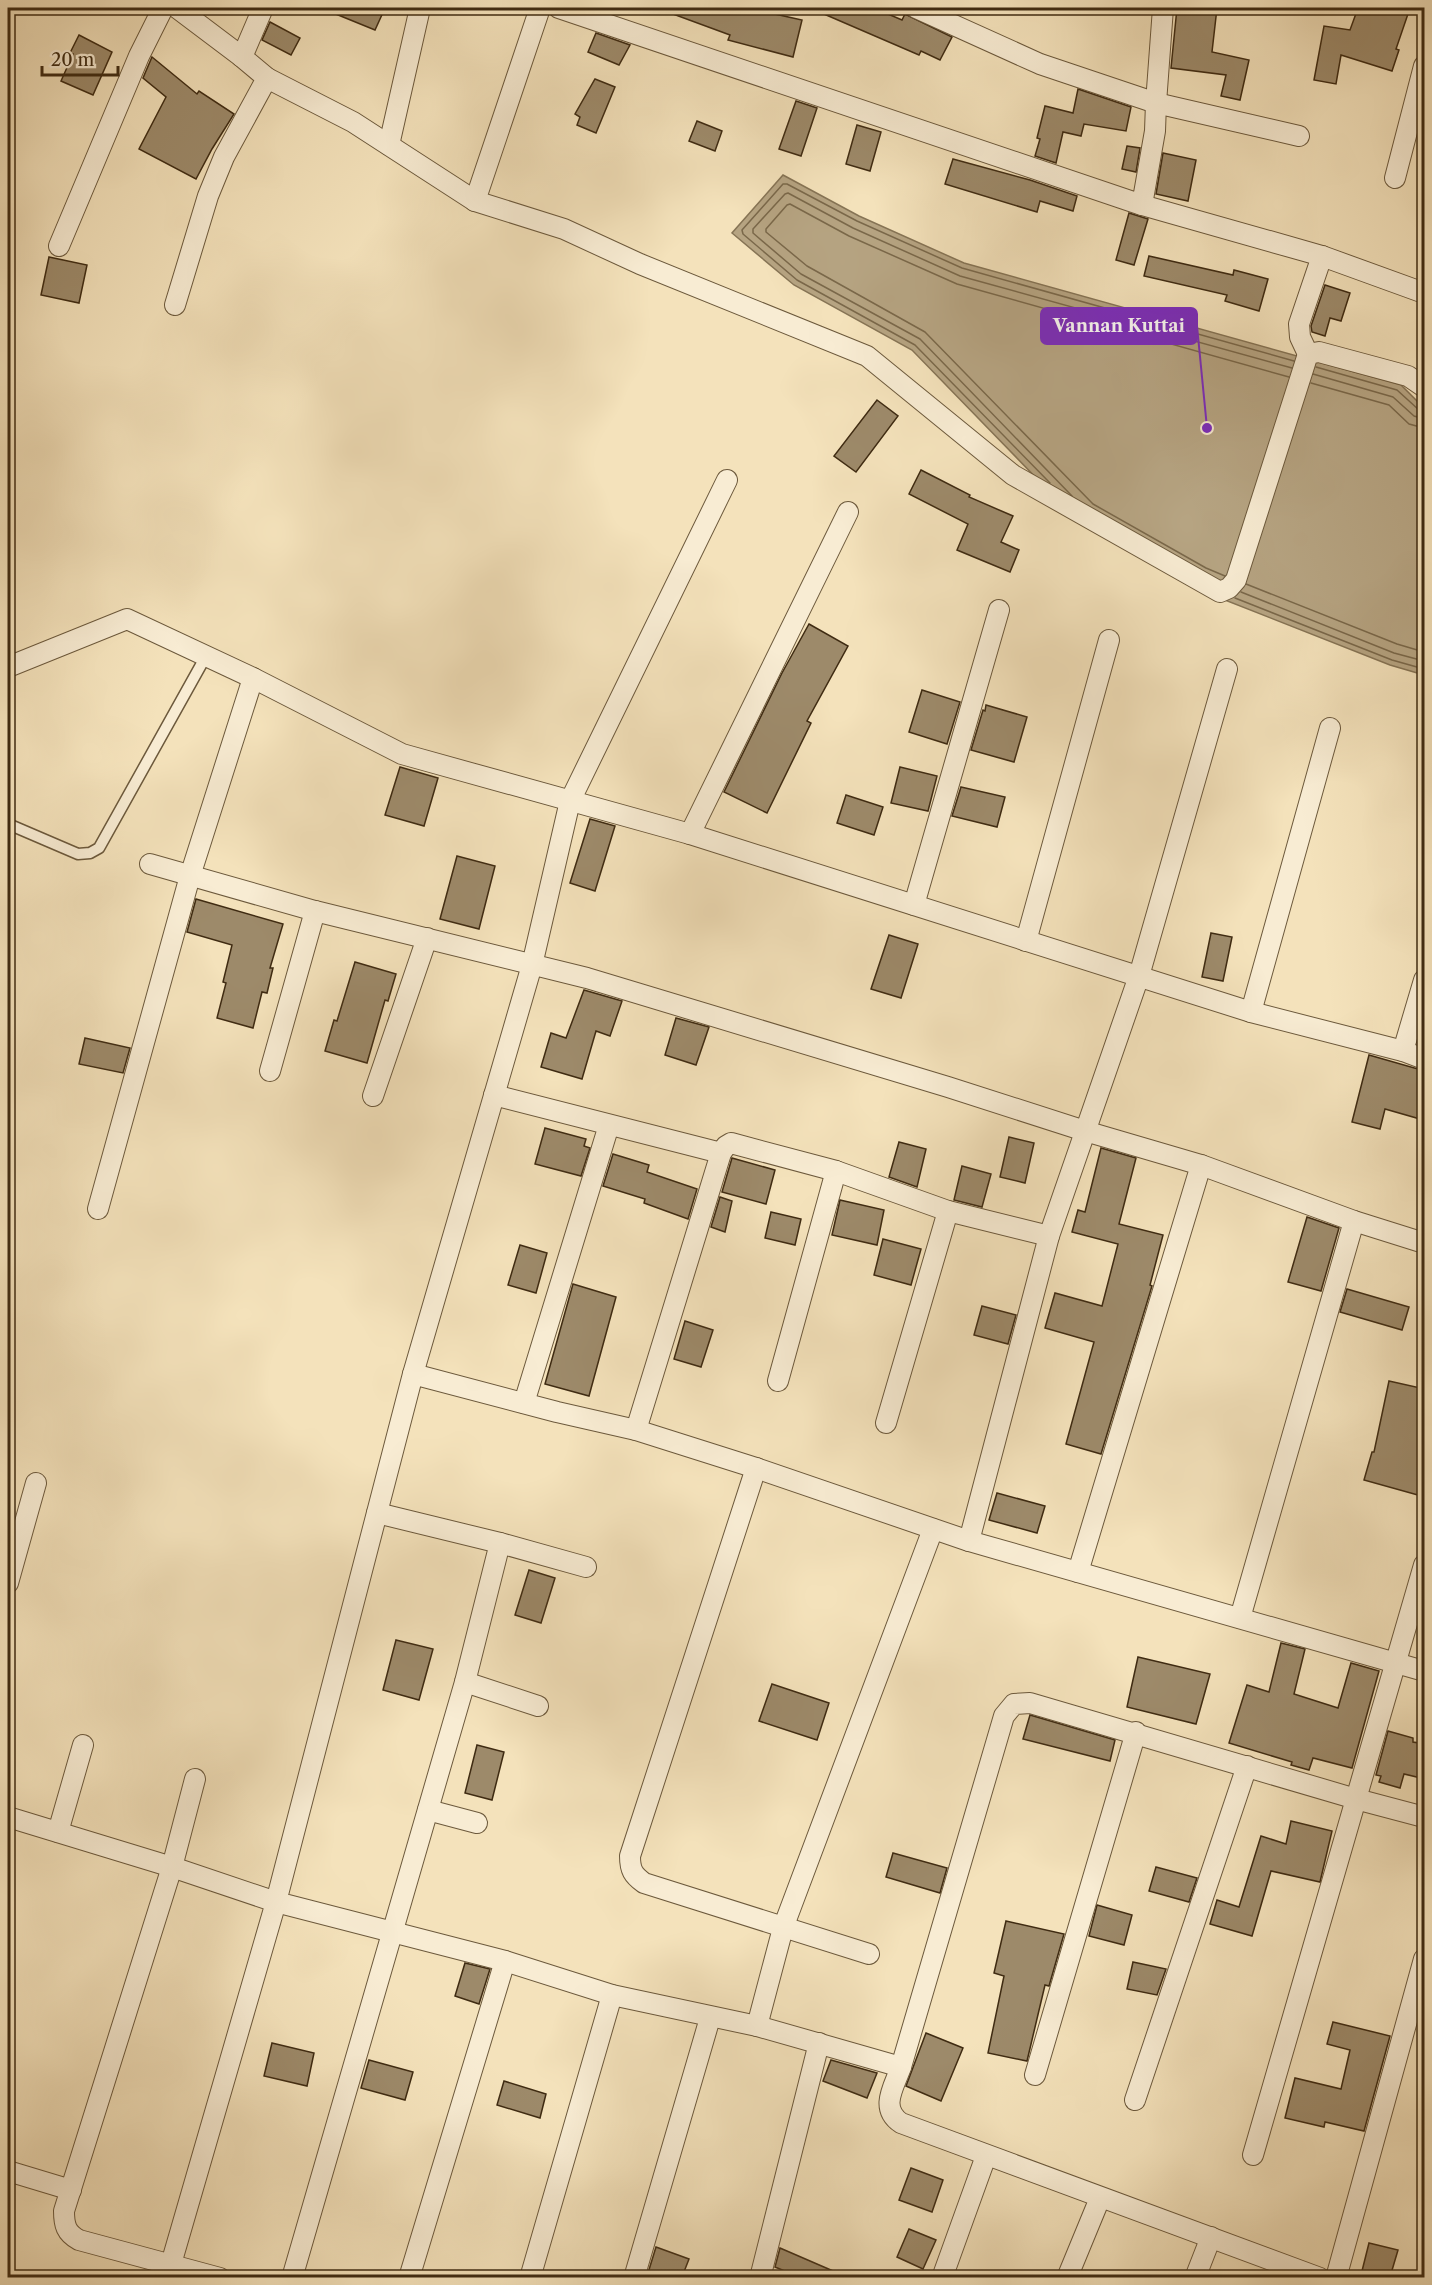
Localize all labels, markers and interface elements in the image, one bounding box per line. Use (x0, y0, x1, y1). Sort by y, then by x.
scale bar (42, 39, 118, 77)
text: 20 m (51, 49, 95, 71)
callout: Vannan Kuttai (1041, 308, 1197, 344)
text: Vannan Kuttai (1052, 315, 1186, 337)

